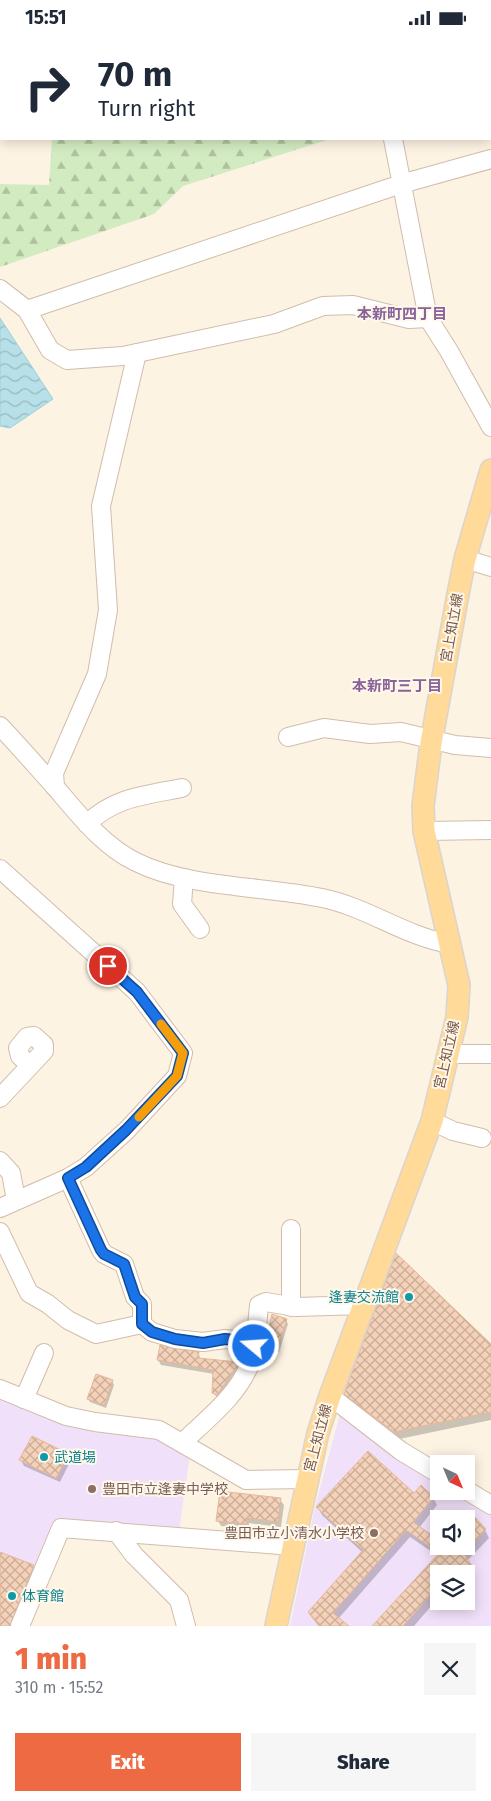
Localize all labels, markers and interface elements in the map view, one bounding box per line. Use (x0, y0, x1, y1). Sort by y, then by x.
text: 15:51 (25, 6, 67, 29)
text: 70 m (98, 53, 172, 95)
icon: right (15, 55, 80, 120)
text: Turn right (98, 95, 195, 122)
district label: 本新町四丁目 (357, 305, 447, 323)
street label: 宮上知立線 (438, 592, 466, 664)
district label: 本新町三丁目 (352, 677, 442, 695)
pin (87, 945, 129, 987)
icon: arrive (94, 952, 122, 980)
street label: 宮上知立線 (431, 1019, 463, 1091)
place label: 逢妻交流館 (329, 1289, 399, 1306)
marker: 逢妻交流館 (403, 1291, 415, 1303)
position arrow (227, 1319, 279, 1371)
street label: 宮上知立線 (301, 1402, 335, 1474)
place label: 武道場 (54, 1449, 96, 1466)
marker: 武道場 (38, 1451, 50, 1463)
north arrow (430, 1455, 475, 1500)
map controls (430, 1455, 475, 1610)
place label: 豊田市立逢妻中学校 (102, 1481, 228, 1498)
marker: 豊田市立逢妻中学校 (86, 1483, 98, 1495)
button: sound (430, 1510, 475, 1555)
place label: 豊田市立小清水小学校 (224, 1525, 364, 1542)
marker: 豊田市立小清水小学校 (368, 1527, 380, 1539)
button: layers (430, 1565, 475, 1610)
place label: 体育館 (22, 1588, 64, 1605)
marker: 体育館 (6, 1590, 18, 1602)
text: 1 min (15, 1641, 87, 1677)
button: close (424, 1643, 476, 1695)
text: 310 m · 15:52 (15, 1678, 103, 1697)
button: Exit (15, 1733, 241, 1791)
button: Share (251, 1733, 476, 1791)

